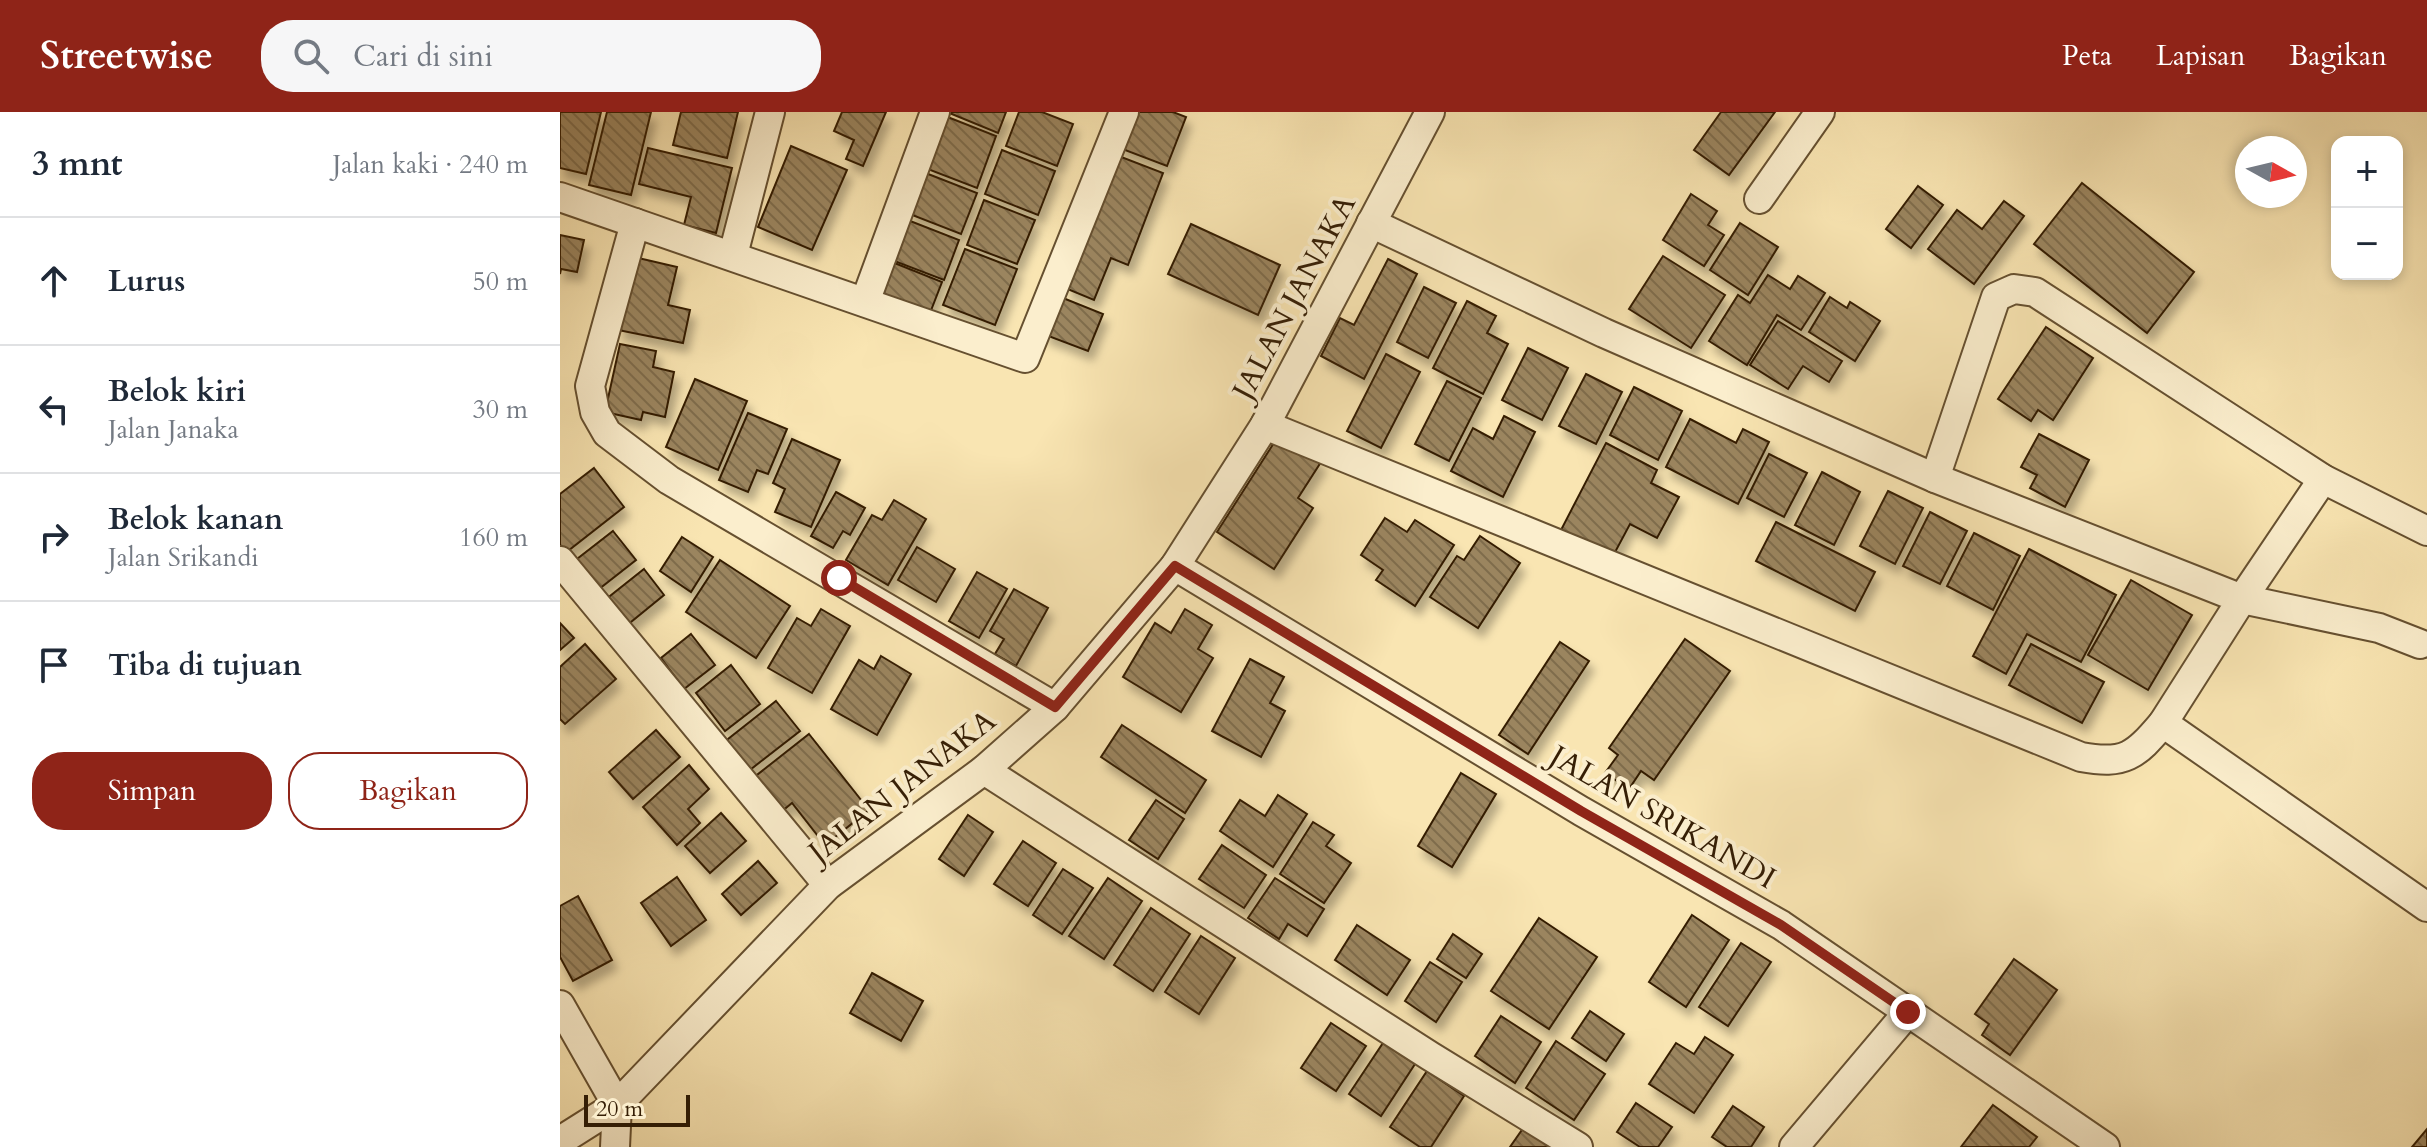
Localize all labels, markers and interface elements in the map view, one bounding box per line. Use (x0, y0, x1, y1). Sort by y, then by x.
search box (261, 20, 821, 92)
text: Streetwise (40, 30, 213, 82)
icon: search (289, 34, 333, 78)
text: Cari di sini (353, 36, 493, 77)
text: Peta (2062, 37, 2112, 75)
text: Lapisan (2156, 37, 2245, 75)
text: Bagikan (2289, 37, 2387, 75)
north arrow (2235, 136, 2307, 208)
map controls (2331, 136, 2403, 280)
button: + (2331, 136, 2403, 208)
text: 3 mnt (32, 141, 122, 187)
text: Jalan kaki · 240 m (332, 147, 528, 182)
street label: JALAN JANAKA (1221, 187, 1366, 410)
button: − (2331, 208, 2403, 280)
icon: ahead (32, 259, 76, 303)
text: Lurus (108, 261, 185, 302)
text: 50 m (472, 264, 528, 299)
text: Belok kiri (108, 371, 246, 412)
icon: left (32, 387, 76, 431)
text: 30 m (472, 392, 528, 427)
text: Jalan Janaka (108, 412, 239, 447)
text: Belok kanan (108, 499, 283, 540)
icon: right (32, 515, 76, 559)
text: 160 m (459, 520, 528, 555)
text: Jalan Srikandi (108, 540, 259, 575)
route start (821, 560, 857, 596)
icon: arrive (32, 643, 76, 687)
text: Tiba di tujuan (108, 645, 302, 686)
street label: JALAN JANAKA (797, 700, 1005, 875)
street label: JALAN SRIKANDI (1539, 734, 1783, 899)
button: Simpan (32, 752, 272, 830)
button: Bagikan (288, 752, 528, 830)
route end (1890, 994, 1926, 1030)
scale bar (584, 1091, 690, 1127)
text: 20 m (596, 1094, 643, 1124)

